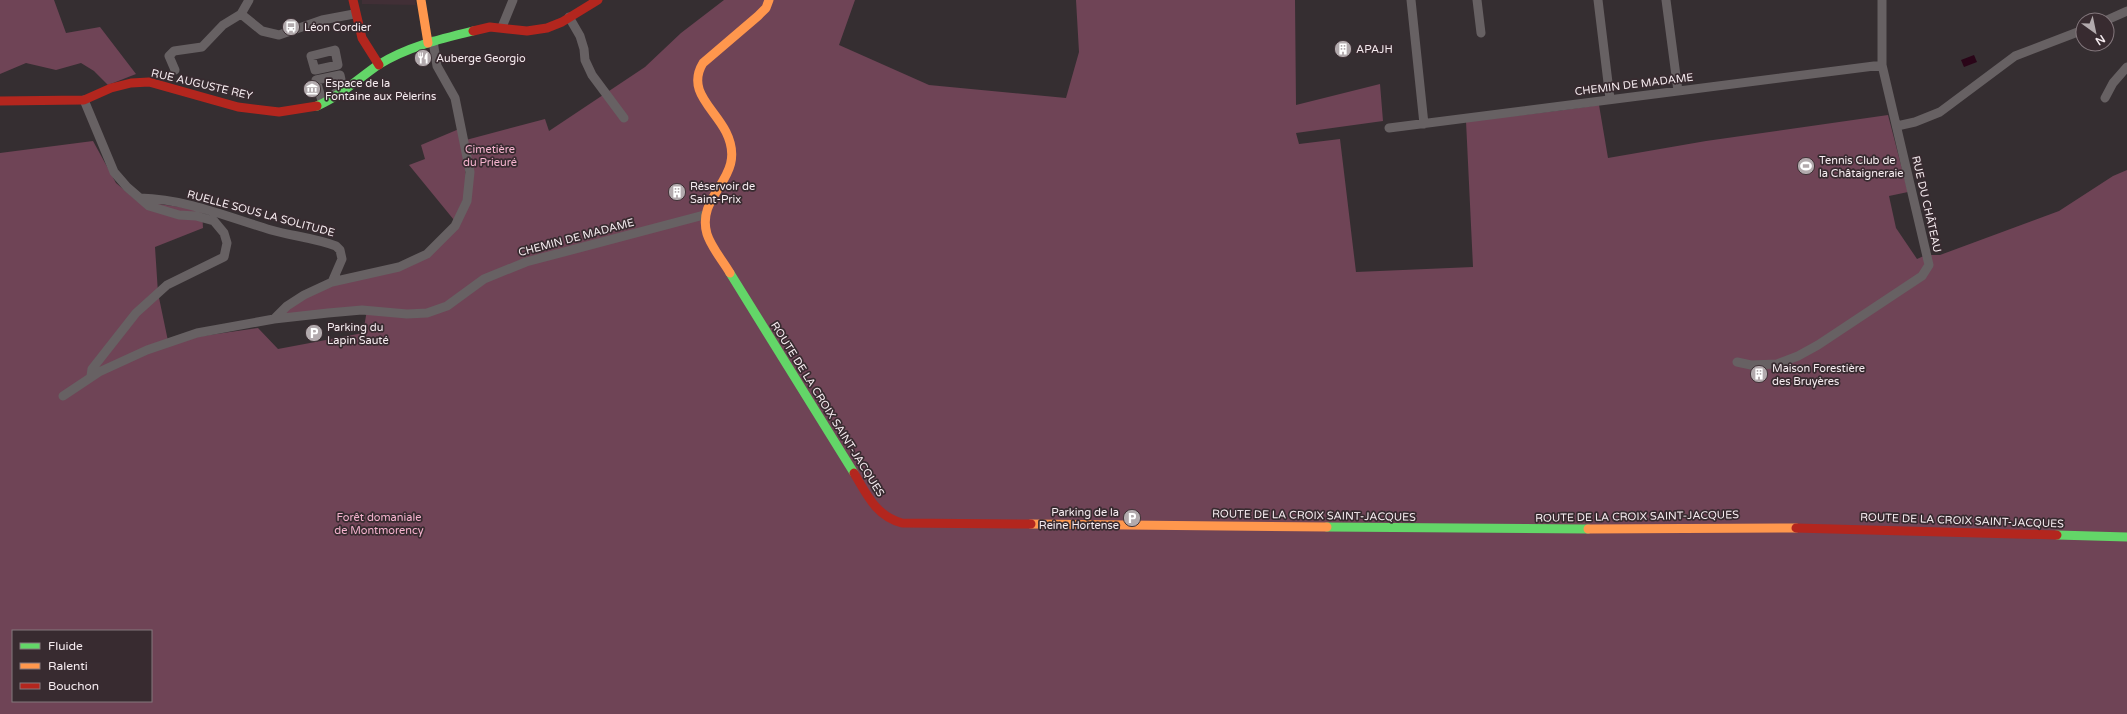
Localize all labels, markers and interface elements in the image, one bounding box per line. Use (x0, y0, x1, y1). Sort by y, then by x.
north arrow (2075, 12, 2115, 52)
bus stop icon: Léon Cordier (281, 17, 301, 37)
place label: Léon Cordier (304, 21, 372, 34)
text: N (2093, 32, 2107, 48)
building icon: APAJH (1333, 39, 1353, 59)
place label: APAJH (1356, 43, 1393, 56)
restaurant icon: Auberge Georgio (413, 48, 433, 68)
place label: Auberge Georgio (436, 52, 526, 65)
street label: RUE AUGUSTE REY (150, 66, 254, 103)
street label: CHEMIN DE MADAME (1574, 71, 1694, 98)
place label: Espace de la Fontaine aux Pèlerins (325, 77, 436, 103)
museum icon: Espace de la Fontaine aux Pèlerins (302, 79, 322, 99)
park label: Cimetière du Prieuré (463, 143, 517, 169)
place label: Tennis Club de la Châtaigneraie (1819, 154, 1904, 180)
street label: RUE DU CHÂTEAU (1909, 154, 1944, 254)
sports icon: Tennis Club de la Châtaigneraie (1796, 156, 1816, 176)
place label: Réservoir de Saint-Prix (690, 180, 755, 206)
building icon: Réservoir de Saint-Prix (667, 182, 687, 202)
street label: RUELLE SOUS LA SOLITUDE (186, 188, 336, 239)
street label: CHEMIN DE MADAME (517, 216, 635, 259)
street label: ROUTE DE LA CROIX SAINT-JACQUES (768, 319, 887, 499)
place label: Parking du Lapin Sauté (327, 321, 389, 347)
parking icon: Parking du Lapin Sauté (304, 323, 324, 343)
place label: Maison Forestière des Bruyères (1772, 362, 1865, 388)
building icon: Maison Forestière des Bruyères (1749, 364, 1769, 384)
place label: Parking de la Reine Hortense (1039, 506, 1119, 532)
street label: ROUTE DE LA CROIX SAINT-JACQUES (1212, 507, 1416, 524)
parking icon: Parking de la Reine Hortense (1122, 508, 1142, 528)
street label: ROUTE DE LA CROIX SAINT-JACQUES (1535, 508, 1739, 525)
street label: ROUTE DE LA CROIX SAINT-JACQUES (1860, 510, 2064, 531)
park label: Forêt domaniale de Montmorency (334, 511, 424, 537)
legend (12, 630, 152, 702)
text: Fluide (48, 639, 83, 653)
text: Ralenti (48, 659, 88, 673)
text: Bouchon (48, 679, 99, 693)

